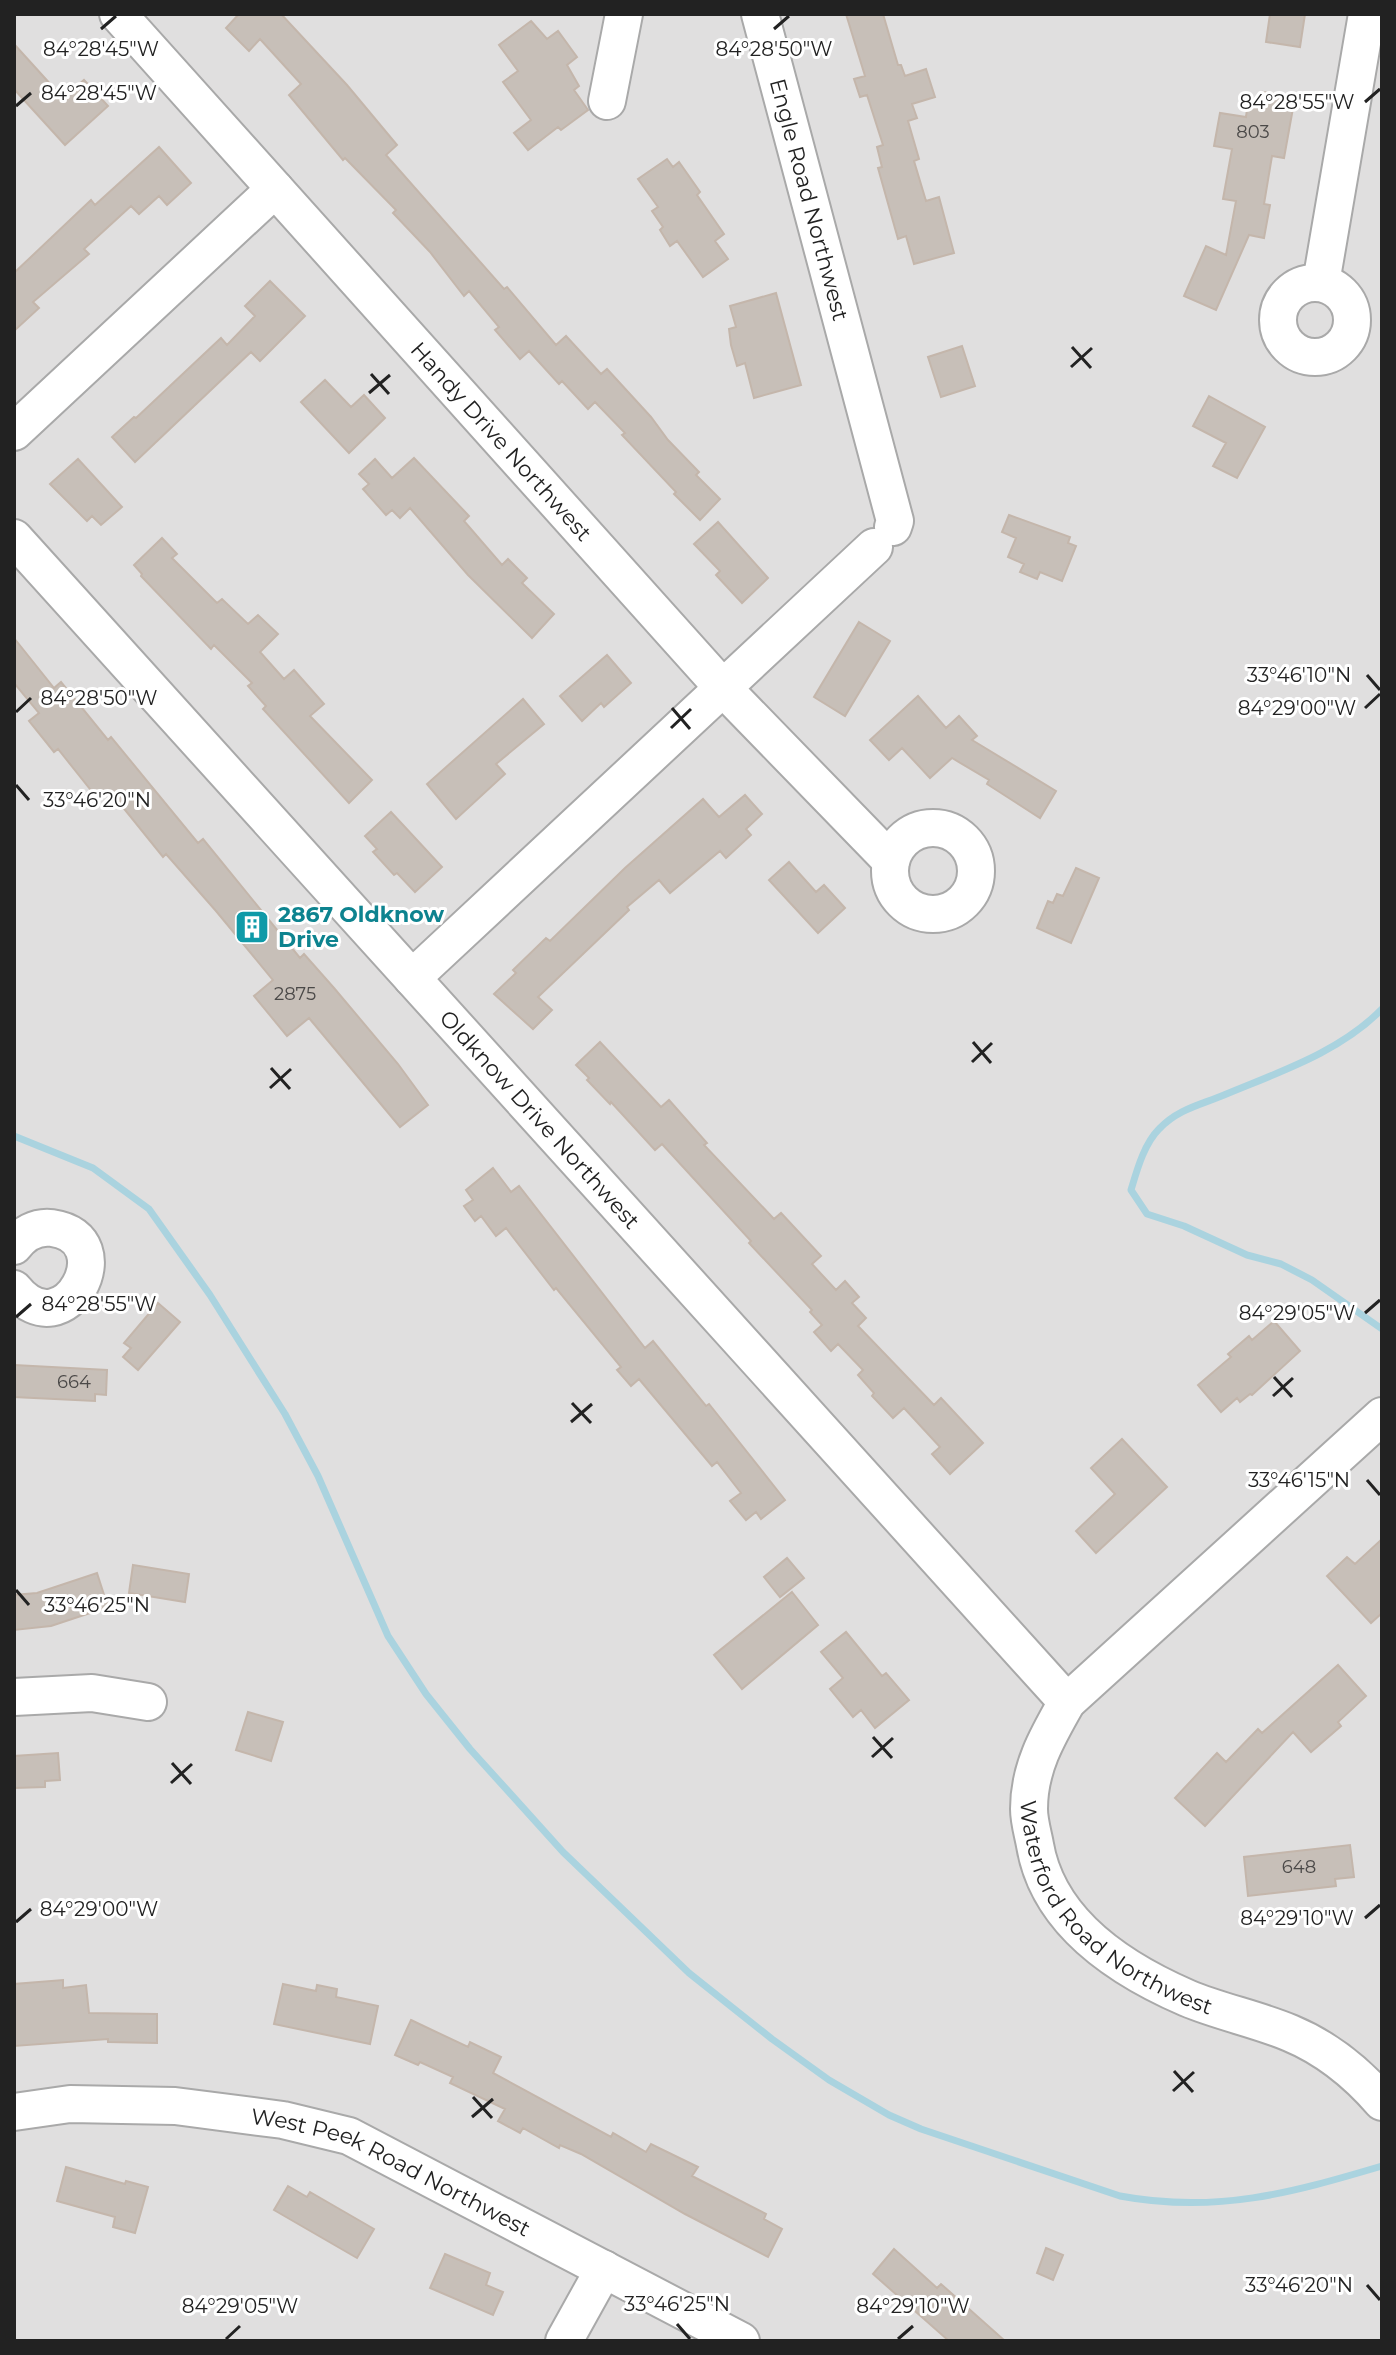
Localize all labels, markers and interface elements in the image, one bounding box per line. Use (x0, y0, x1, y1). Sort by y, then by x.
text: 84°28'45"W (43, 37, 159, 61)
text: 84°28'50"W (715, 37, 833, 61)
street label: Engle Road Northwest (764, 76, 855, 324)
text: 84°28'45"W (41, 81, 157, 105)
text: 84°28'55"W (1240, 90, 1354, 114)
house number: 803 (1236, 121, 1270, 143)
street label: Handy Drive Northwest (405, 336, 598, 546)
text: 33°46'10"N (1247, 663, 1351, 687)
text: 84°28'50"W (40, 686, 158, 710)
text: 84°29'00"W (1238, 696, 1356, 720)
text: 33°46'20"N (43, 788, 151, 812)
place label: 2867 Oldknow Drive (278, 901, 444, 953)
building icon: 2867 Oldknow Drive (233, 908, 271, 946)
house number: 2875 (274, 983, 316, 1005)
street label: Oldknow Drive Northwest (434, 1004, 646, 1234)
text: 84°28'55"W (42, 1292, 156, 1316)
text: 84°29'05"W (1239, 1301, 1355, 1325)
house number: 664 (57, 1371, 91, 1393)
text: 33°46'15"N (1248, 1468, 1350, 1492)
text: 33°46'25"N (44, 1593, 150, 1617)
street label: Waterford Road Northwest (1015, 1799, 1216, 2020)
house number: 648 (1282, 1856, 1316, 1878)
text: 84°29'00"W (40, 1897, 158, 1921)
text: 84°29'10"W (1240, 1906, 1354, 1930)
street label: West Peek Road Northwest (250, 2103, 535, 2242)
text: 33°46'20"N (1245, 2273, 1353, 2297)
text: 33°46'25"N (624, 2292, 730, 2316)
text: 84°29'05"W (182, 2294, 298, 2318)
text: 84°29'10"W (856, 2294, 970, 2318)

